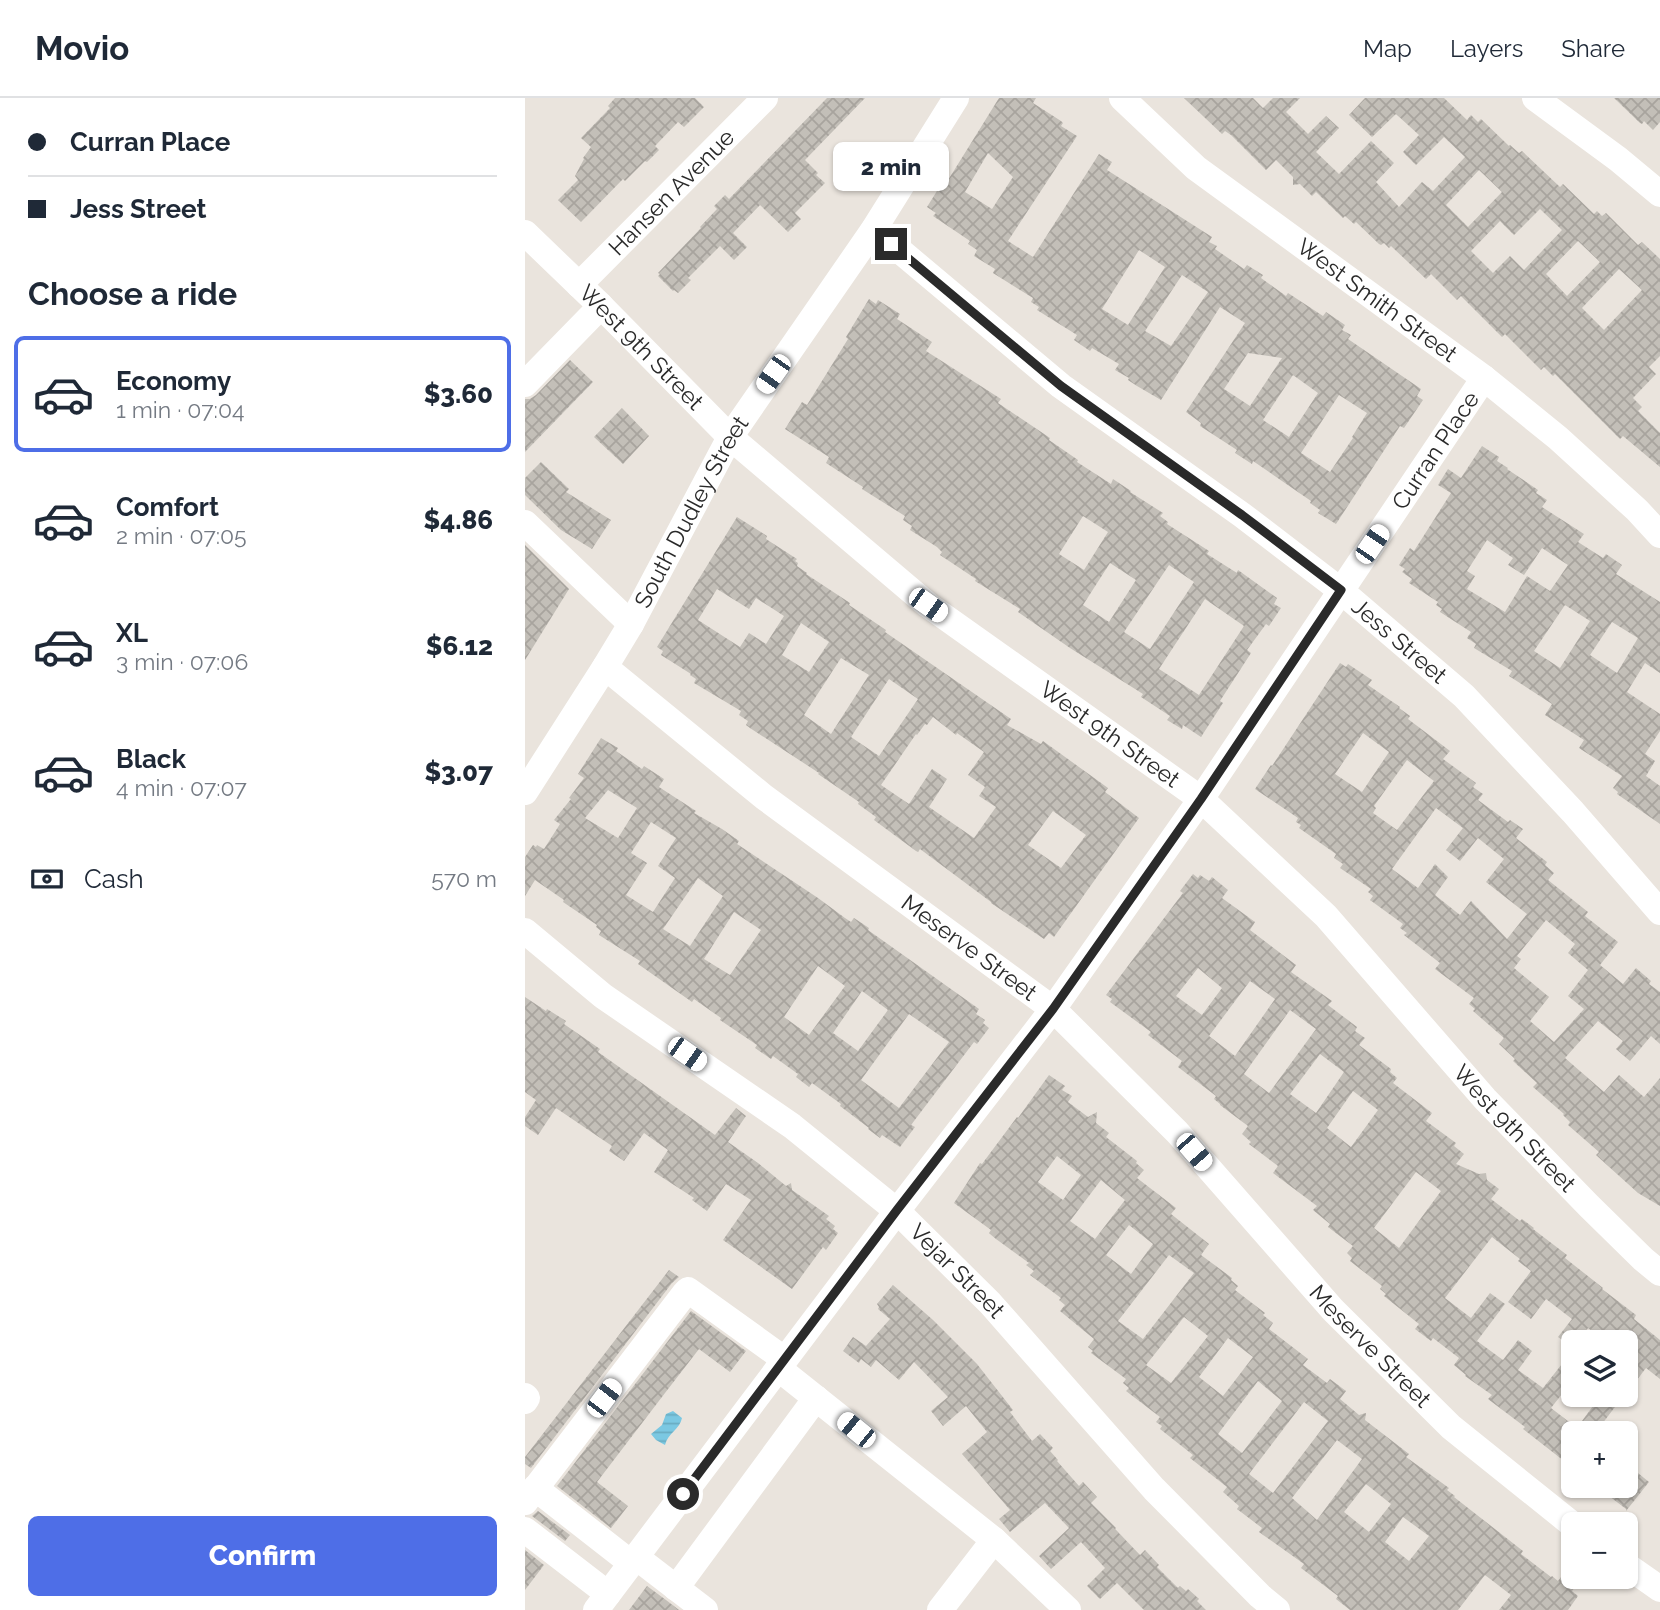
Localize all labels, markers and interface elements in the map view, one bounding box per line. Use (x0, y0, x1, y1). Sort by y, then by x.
text: Movio (35, 29, 129, 68)
text: Map (1363, 34, 1412, 63)
text: Layers (1450, 34, 1523, 63)
text: Share (1561, 34, 1625, 63)
street label: Hansen Avenue (603, 123, 739, 260)
text: Curran Place (70, 127, 230, 157)
callout: 2 min (833, 142, 949, 192)
text: 2 min (861, 153, 921, 180)
text: Jess Street (70, 194, 207, 224)
route end (875, 228, 907, 260)
street label: West Smith Street (1292, 232, 1463, 367)
text: Choose a ride (28, 275, 237, 312)
street label: West 9th Street (574, 279, 710, 415)
car (753, 351, 794, 397)
icon: car (32, 363, 95, 426)
text: Economy (116, 366, 231, 396)
text: $3.60 (424, 379, 493, 409)
street label: Curran Place (1386, 386, 1484, 514)
text: 1 min · 07:04 (116, 396, 245, 423)
street label: South Dudley Street (628, 410, 754, 612)
icon: car (32, 489, 95, 552)
text: Comfort (116, 492, 219, 522)
text: $4.86 (424, 505, 493, 535)
car (1352, 521, 1393, 567)
text: 2 min · 07:05 (116, 522, 247, 549)
car (905, 584, 952, 626)
street label: Jess Street (1347, 592, 1453, 689)
icon: car (32, 615, 95, 678)
text: XL (116, 618, 148, 648)
text: $6.12 (426, 631, 493, 661)
text: 3 min · 07:06 (116, 648, 248, 675)
street label: West 9th Street (1035, 675, 1185, 793)
icon: car (32, 741, 95, 804)
text: Black (116, 744, 186, 774)
text: $3.07 (425, 757, 493, 787)
text: 4 min · 07:07 (116, 774, 247, 801)
icon: cash (28, 860, 66, 898)
text: Cash (84, 864, 144, 894)
text: 570 m (431, 865, 497, 892)
street label: Meserve Street (897, 889, 1043, 1006)
car (664, 1033, 711, 1075)
street label: West 9th Street (1448, 1059, 1582, 1197)
car (1173, 1129, 1216, 1175)
street label: Vejar Street (905, 1218, 1011, 1323)
street label: Meserve Street (1304, 1279, 1437, 1413)
map controls (1561, 1330, 1638, 1589)
button: layers (1561, 1330, 1638, 1407)
car (583, 1375, 626, 1421)
car (834, 1409, 879, 1451)
button: + (1561, 1421, 1638, 1498)
route start (667, 1478, 699, 1510)
button: − (1561, 1512, 1638, 1589)
button: Confirm (28, 1516, 497, 1596)

